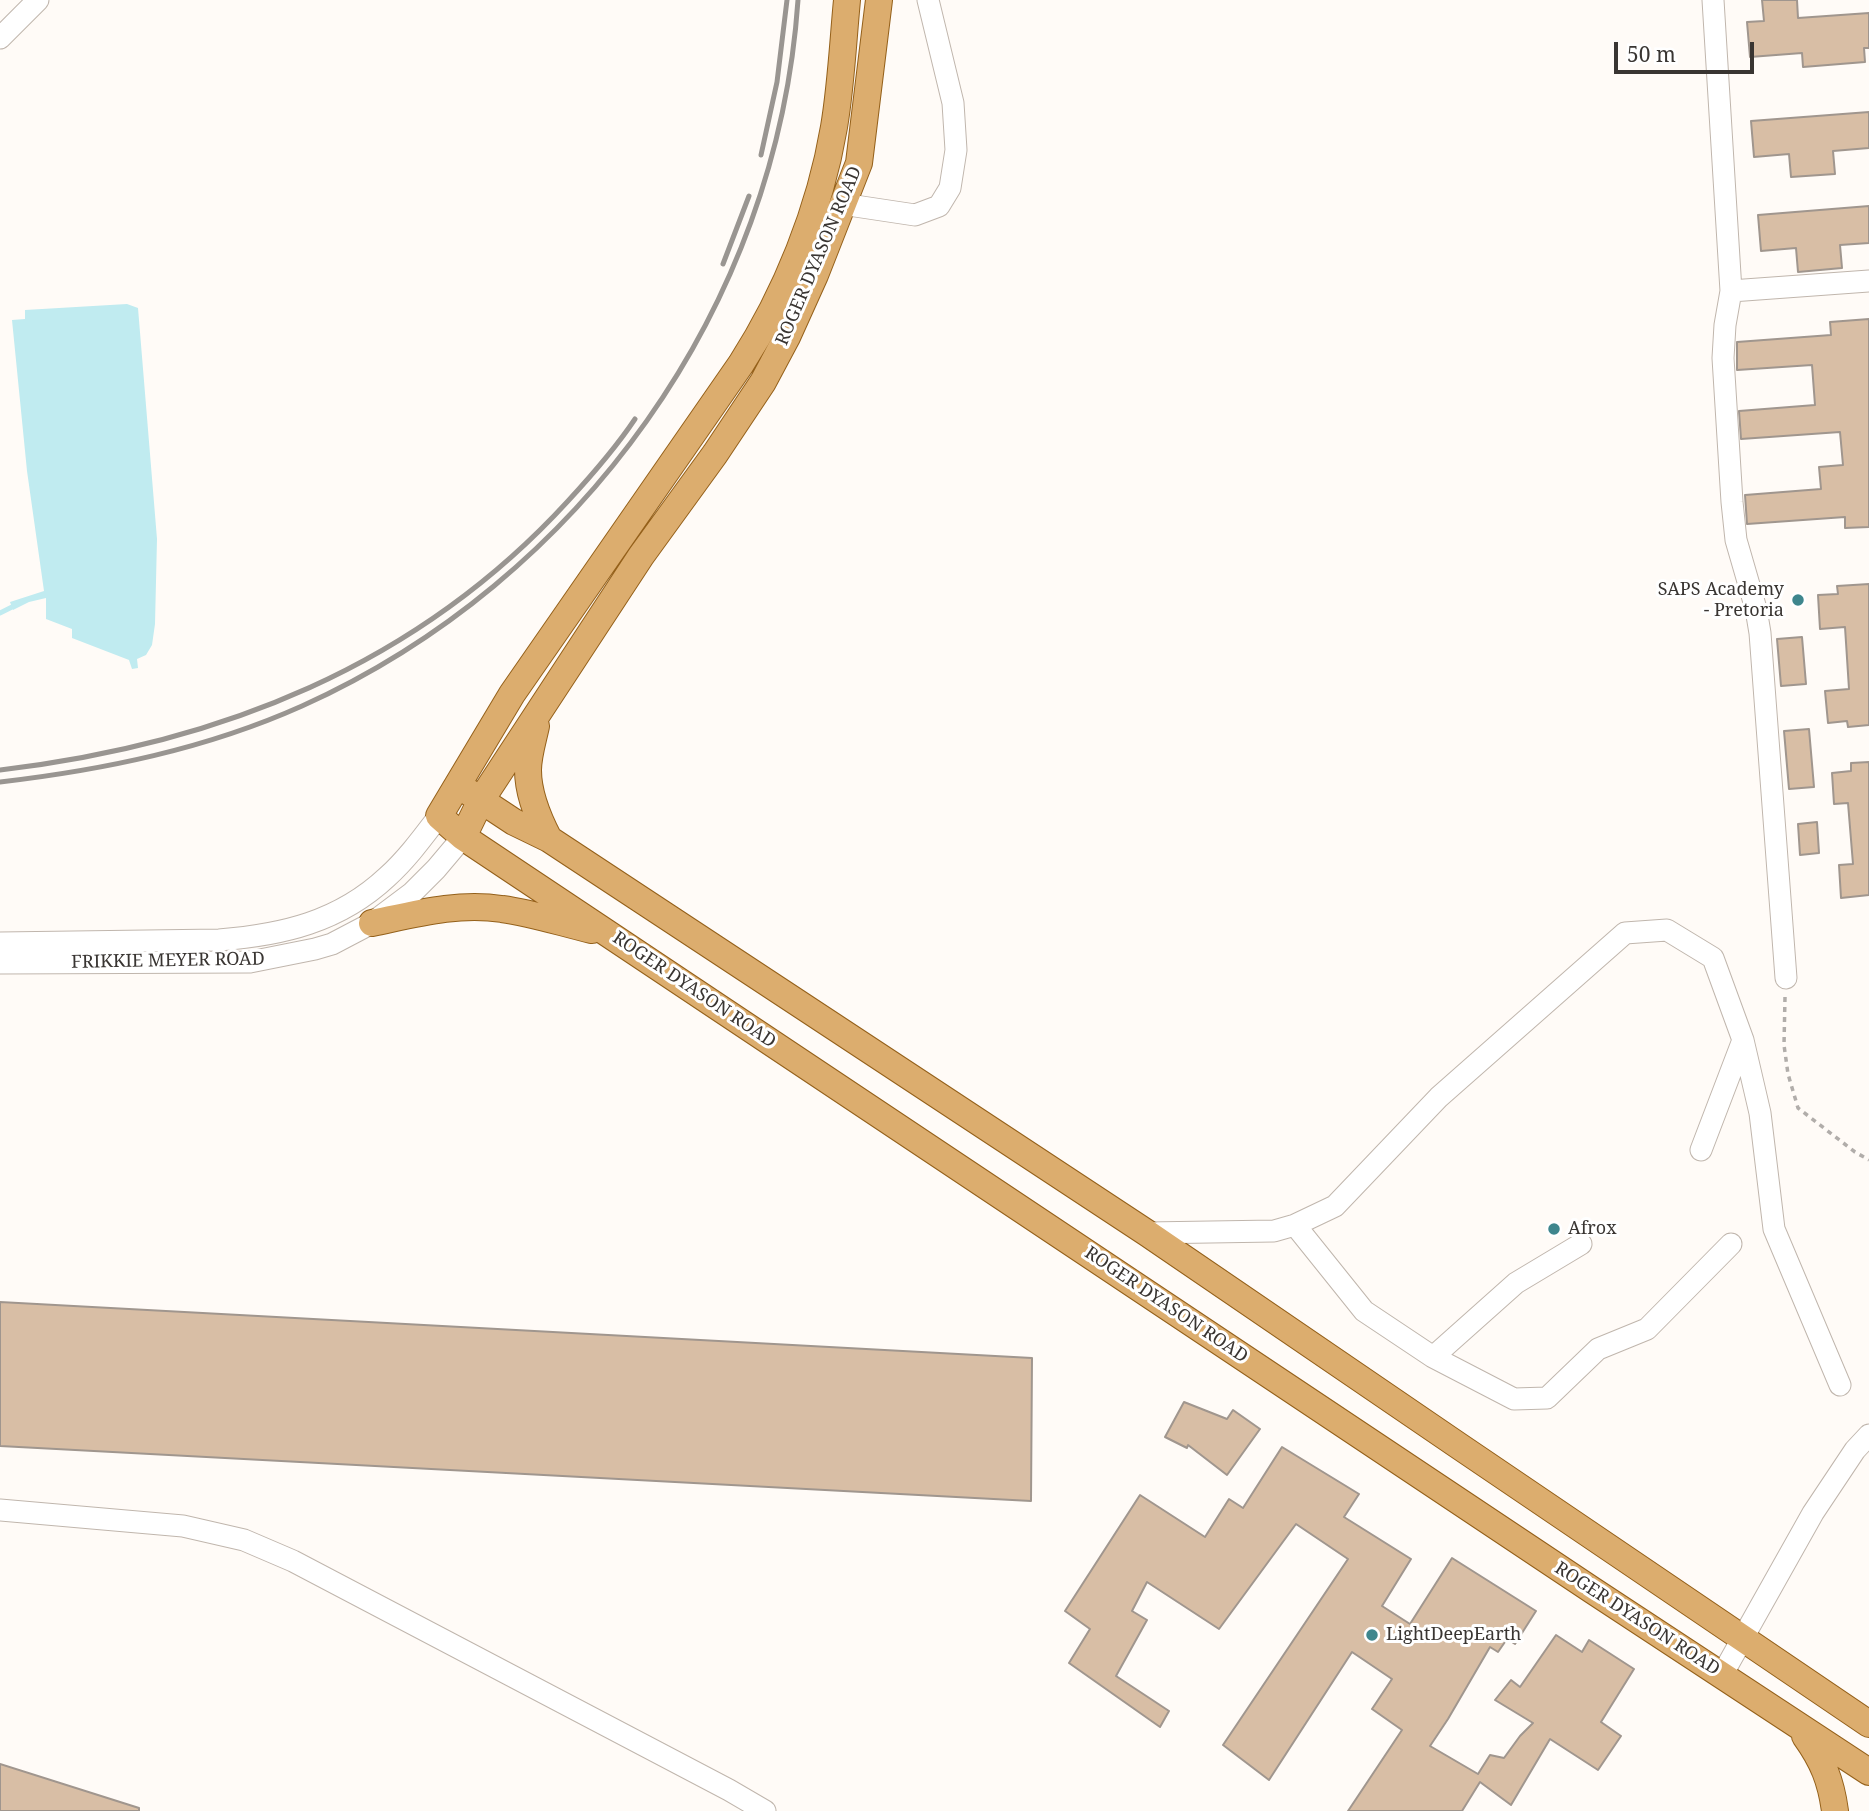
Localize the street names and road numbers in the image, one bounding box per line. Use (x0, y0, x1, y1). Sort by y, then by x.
street label: ROGER DYASON ROAD (771, 163, 867, 349)
street label: ROGER DYASON ROAD (608, 927, 780, 1053)
street label: FRIKKIE MEYER ROAD (71, 949, 265, 973)
street label: ROGER DYASON ROAD (1080, 1242, 1252, 1368)
street label: ROGER DYASON ROAD (1550, 1558, 1724, 1680)

